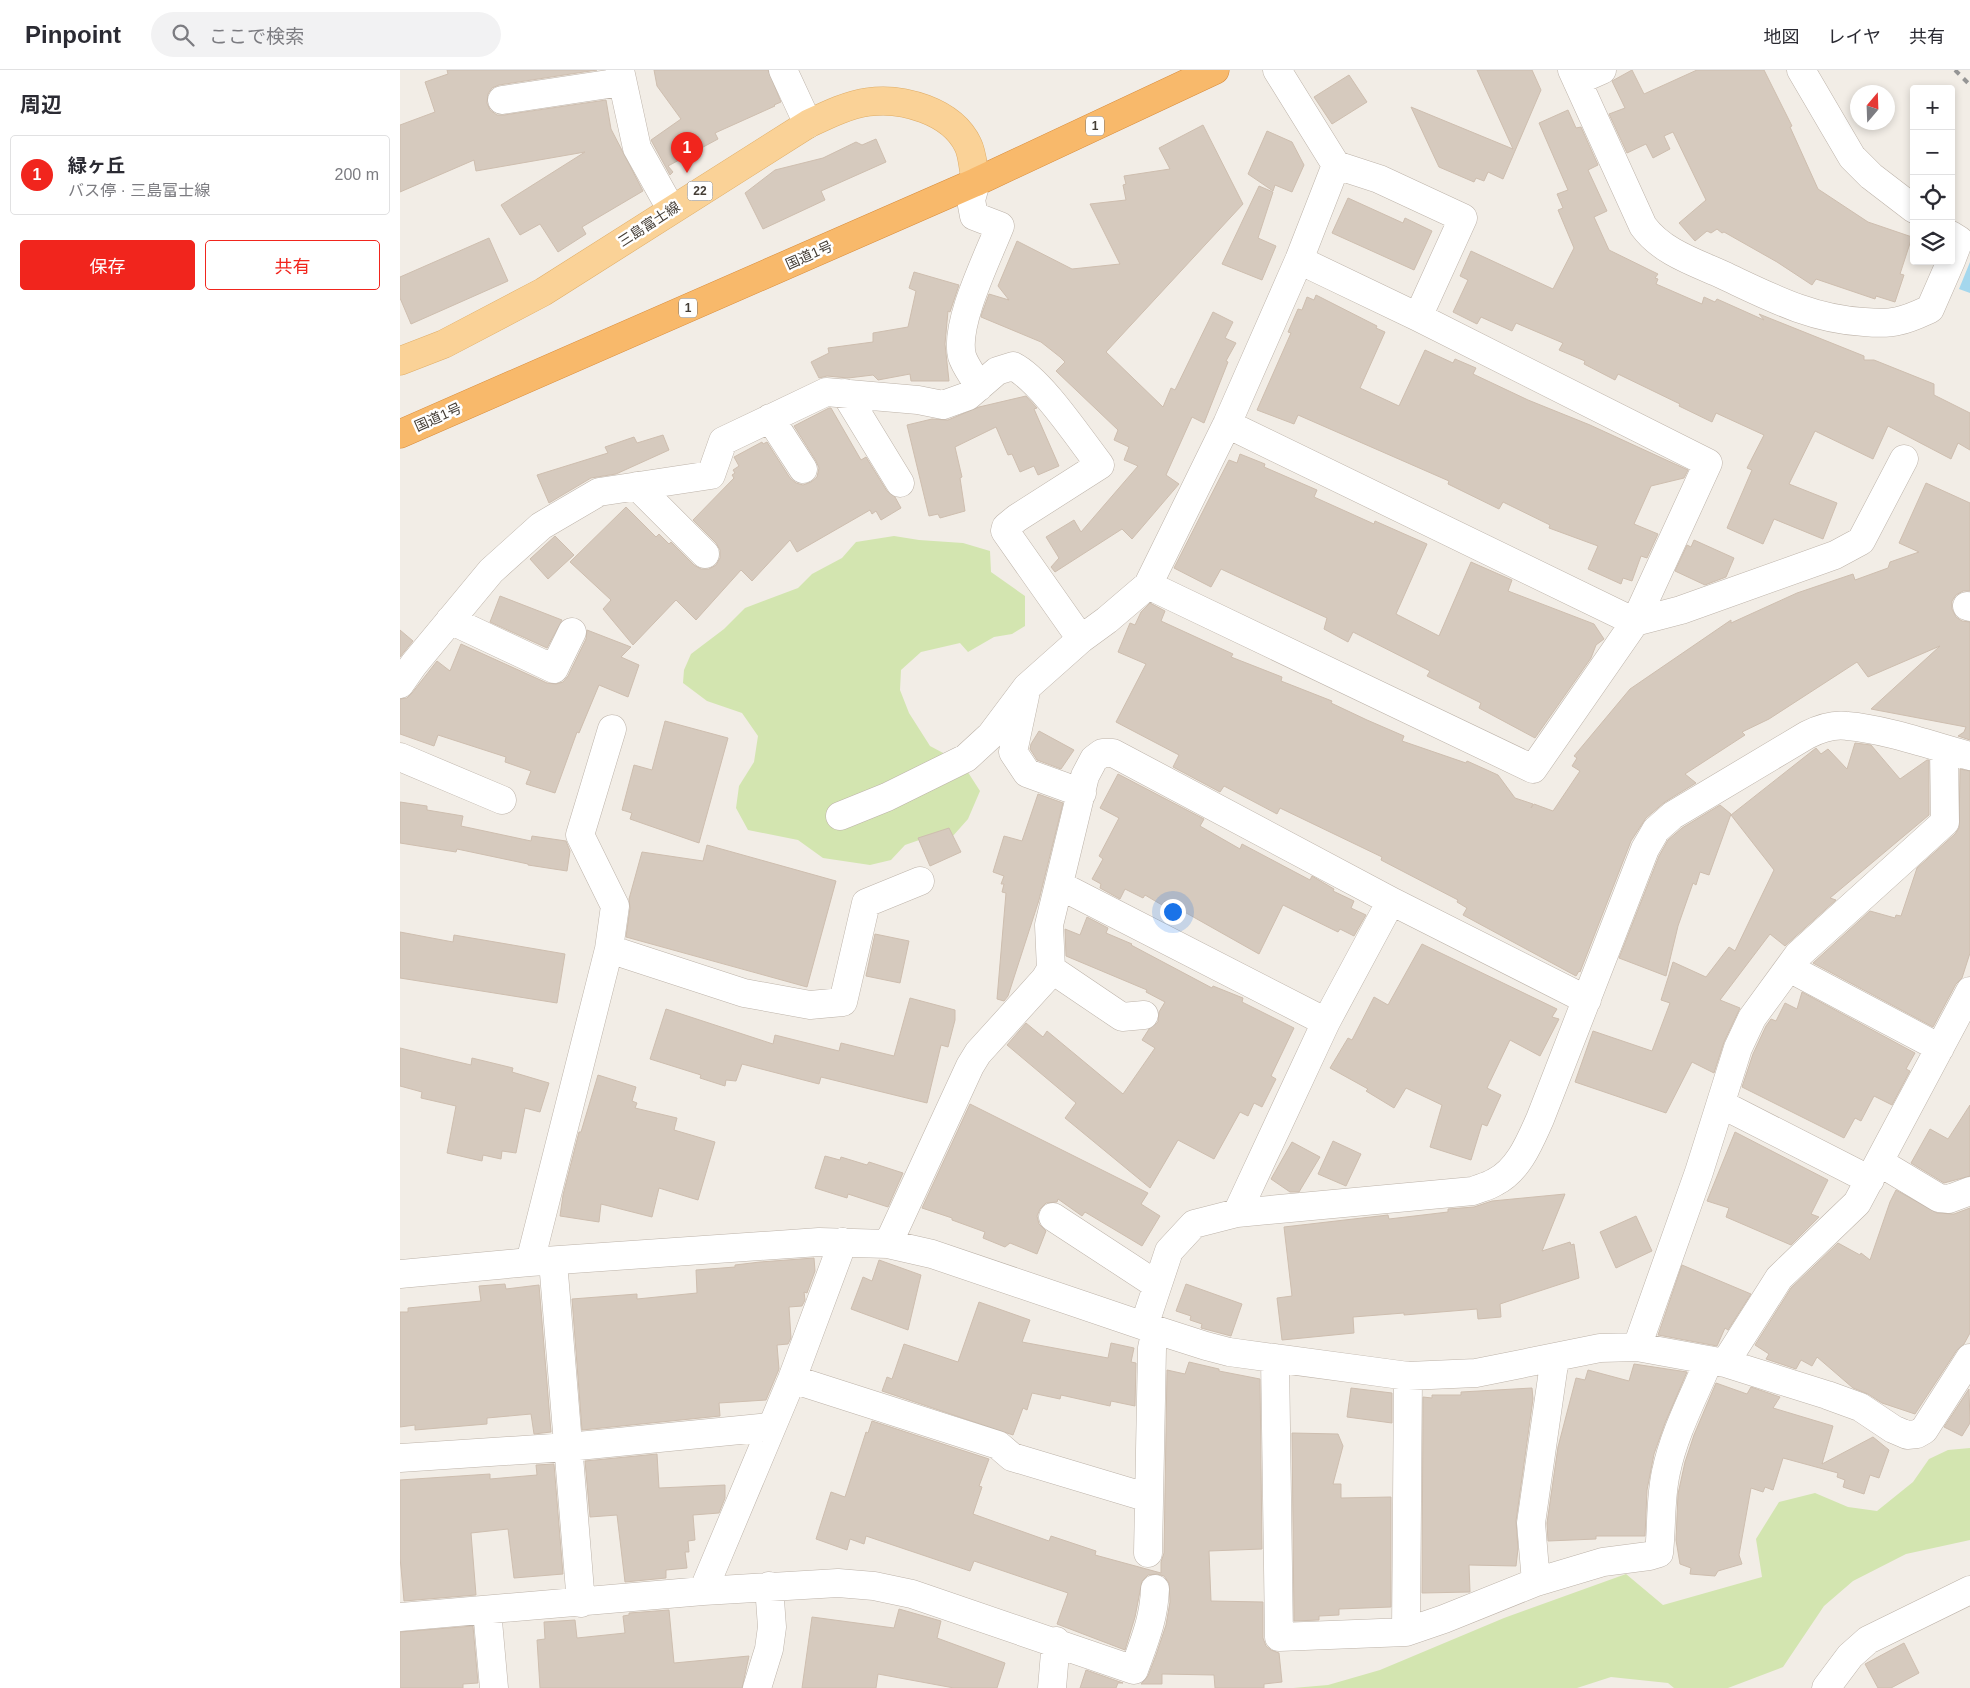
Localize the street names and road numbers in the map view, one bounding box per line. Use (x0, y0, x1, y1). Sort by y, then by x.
road number: 1 (1086, 116, 1104, 136)
road number: 22 (688, 182, 712, 200)
street label: 三島富士線 (615, 198, 683, 250)
street label: 国道1号 (783, 238, 835, 272)
road number: 1 (679, 298, 697, 318)
street label: 国道1号 (412, 400, 464, 434)

